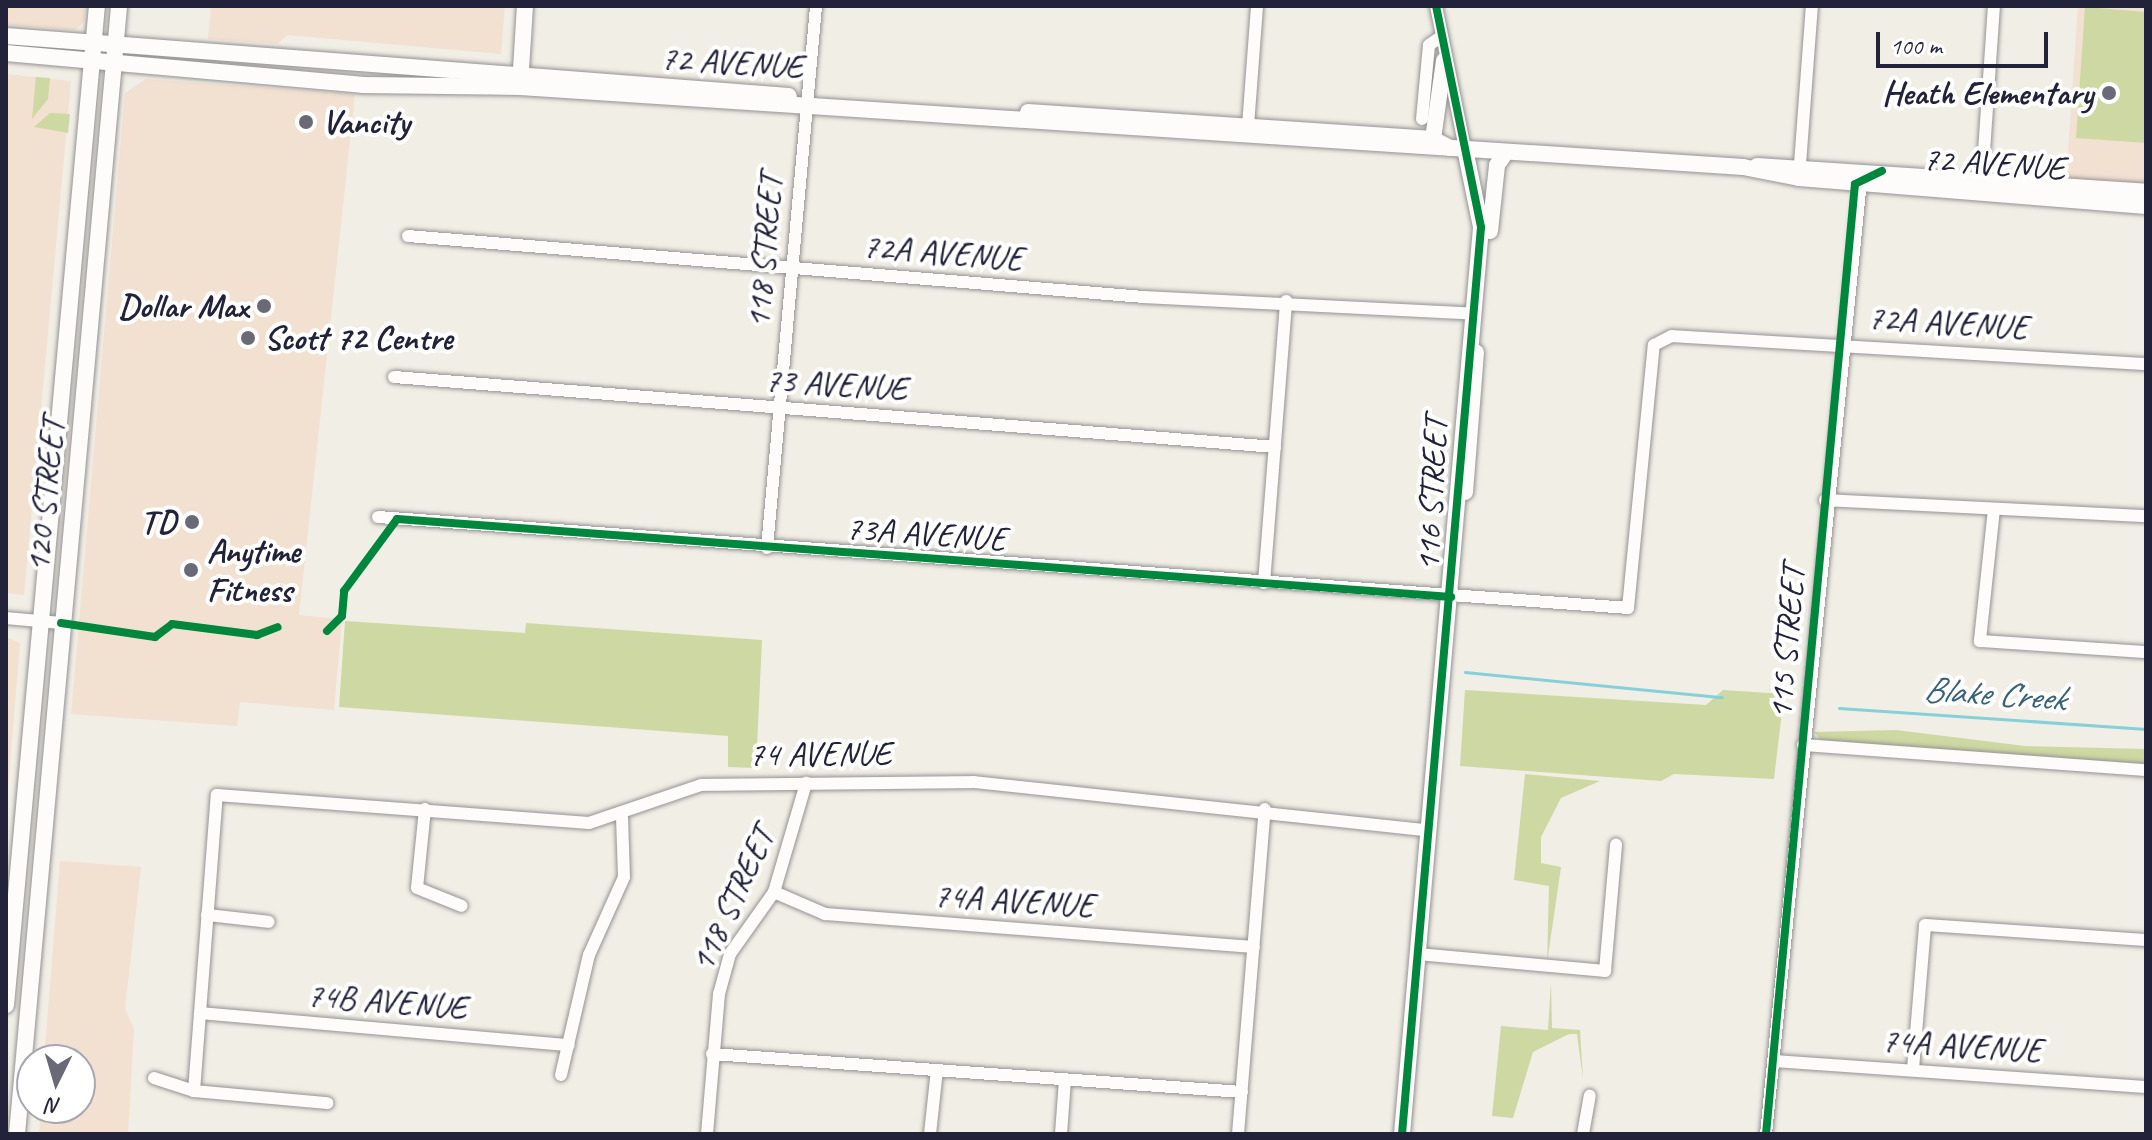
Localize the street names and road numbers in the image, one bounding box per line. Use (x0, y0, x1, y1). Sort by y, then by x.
street label: 72 AVENUE (660, 37, 804, 87)
street label: 72 AVENUE (1922, 138, 2066, 188)
street label: 118 STREET (737, 172, 791, 330)
street label: 72A AVENUE (862, 225, 1024, 279)
street label: 72A AVENUE (1867, 296, 2029, 348)
street label: 73 AVENUE (764, 359, 908, 409)
street label: 120 STREET (17, 416, 73, 574)
street label: 116 STREET (1407, 416, 1455, 572)
street label: 73A AVENUE (845, 507, 1007, 559)
street label: 115 STREET (1759, 563, 1813, 721)
street label: 74 AVENUE (749, 734, 891, 774)
street label: 118 STREET (681, 820, 783, 978)
street label: 74A AVENUE (933, 874, 1095, 926)
street label: 74B AVENUE (305, 974, 469, 1028)
street label: 74A AVENUE (1881, 1019, 2043, 1071)

